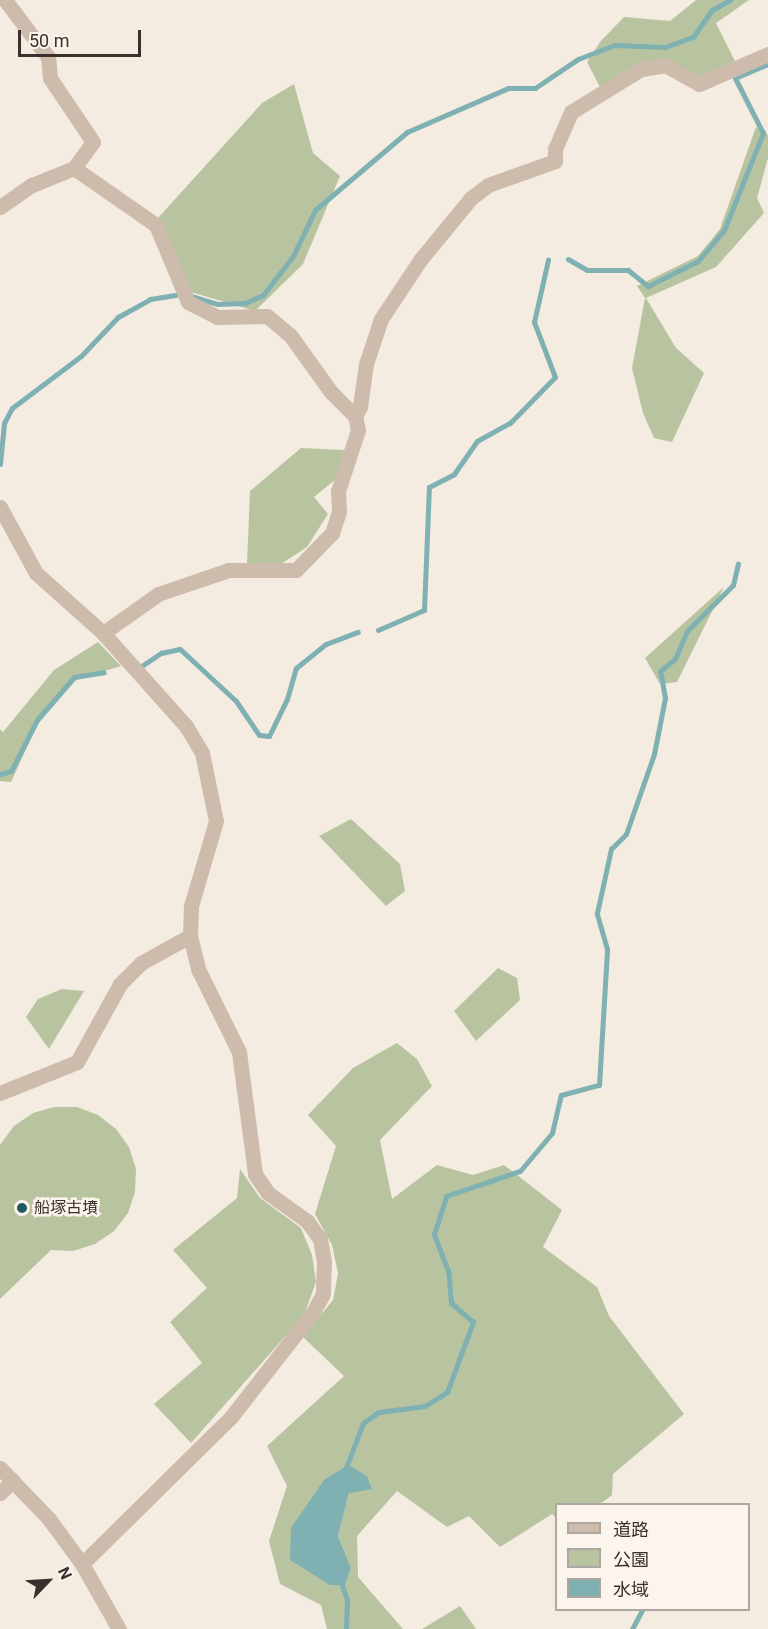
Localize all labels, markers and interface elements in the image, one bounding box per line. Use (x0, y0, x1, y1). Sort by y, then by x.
scale bar (21, 18, 144, 56)
text: 50 m (29, 30, 69, 51)
place label: 船塚古墳 (34, 1198, 98, 1218)
marker: 船塚古墳 (15, 1201, 29, 1215)
legend (555, 1503, 750, 1611)
text: 道路 (613, 1519, 649, 1540)
text: 公園 (613, 1549, 649, 1570)
north arrow (18, 1551, 78, 1611)
text: N (54, 1564, 76, 1582)
text: 水域 (613, 1579, 649, 1600)

